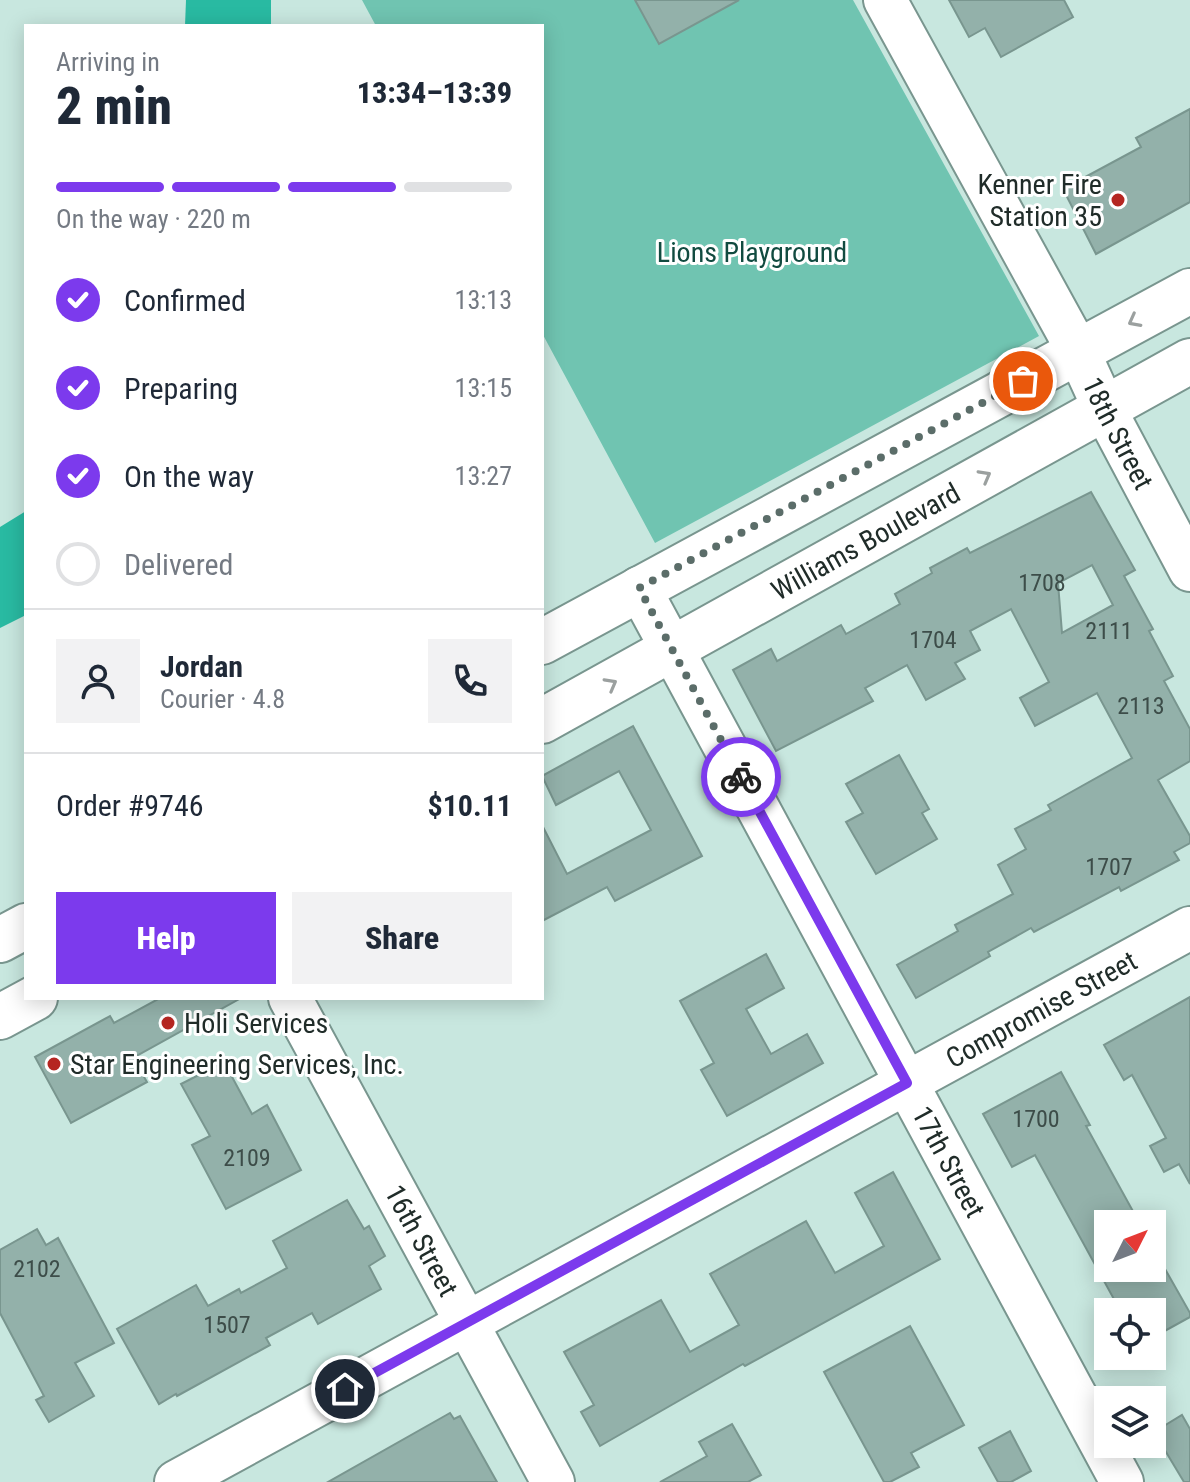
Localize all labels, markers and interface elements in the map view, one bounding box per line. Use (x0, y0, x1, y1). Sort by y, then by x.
text: Arriving in (56, 47, 160, 77)
text: 13:34–13:39 (357, 75, 512, 110)
text: 2 min (56, 76, 172, 137)
place label: Kenner Fire Station 35 (977, 168, 1102, 233)
marker: Kenner Fire Station 35 (1109, 191, 1127, 209)
text: On the way · 220 m (56, 204, 251, 234)
park label: Lions Playground (657, 236, 847, 269)
icon: check (56, 278, 100, 322)
text: Confirmed (124, 283, 246, 318)
text: 13:13 (455, 285, 512, 315)
one-way arrow (1128, 312, 1142, 327)
pin (989, 347, 1057, 415)
icon: bag (1001, 359, 1045, 403)
icon: check (56, 366, 100, 410)
text: Preparing (124, 371, 238, 406)
street label: 18th Street (1076, 372, 1161, 495)
text: 13:15 (455, 373, 512, 403)
icon: check (56, 454, 100, 498)
text: On the way (124, 459, 254, 494)
text: 13:27 (455, 461, 512, 491)
one-way arrow (976, 470, 991, 486)
street label: Williams Boulevard (765, 476, 965, 607)
text: Delivered (124, 547, 233, 582)
house number: 1708 (1018, 569, 1066, 597)
house number: 2111 (1085, 617, 1133, 645)
house number: 1704 (909, 626, 957, 654)
button: person (56, 639, 140, 723)
button: phone (428, 639, 512, 723)
text: Jordan (160, 649, 243, 684)
one-way arrow (602, 678, 617, 693)
text: Courier · 4.8 (160, 684, 285, 714)
house number: 2113 (1117, 692, 1165, 720)
courier (701, 737, 781, 817)
icon: bike (719, 755, 763, 799)
text: Order #9746 (56, 788, 204, 823)
text: $10.11 (427, 788, 512, 823)
house number: 1707 (1085, 853, 1133, 881)
button: Help (56, 892, 276, 984)
button: Share (292, 892, 512, 984)
street label: Compromise Street (940, 944, 1143, 1075)
place label: Holi Services (184, 1007, 328, 1040)
marker: Holi Services (159, 1014, 177, 1032)
place label: Star Engineering Services, Inc. (70, 1048, 404, 1081)
marker: Star Engineering Services, Inc. (45, 1055, 63, 1073)
street label: 17th Street (906, 1100, 992, 1223)
house number: 1700 (1012, 1105, 1060, 1133)
house number: 2109 (223, 1144, 271, 1172)
street label: 16th Street (378, 1179, 465, 1302)
north arrow (1094, 1210, 1166, 1282)
map controls (1094, 1210, 1166, 1458)
house number: 2102 (13, 1255, 61, 1283)
button: locate (1094, 1298, 1166, 1370)
house number: 1507 (203, 1311, 251, 1339)
pin (311, 1355, 379, 1423)
icon: home (323, 1367, 367, 1411)
button: layers (1094, 1386, 1166, 1458)

